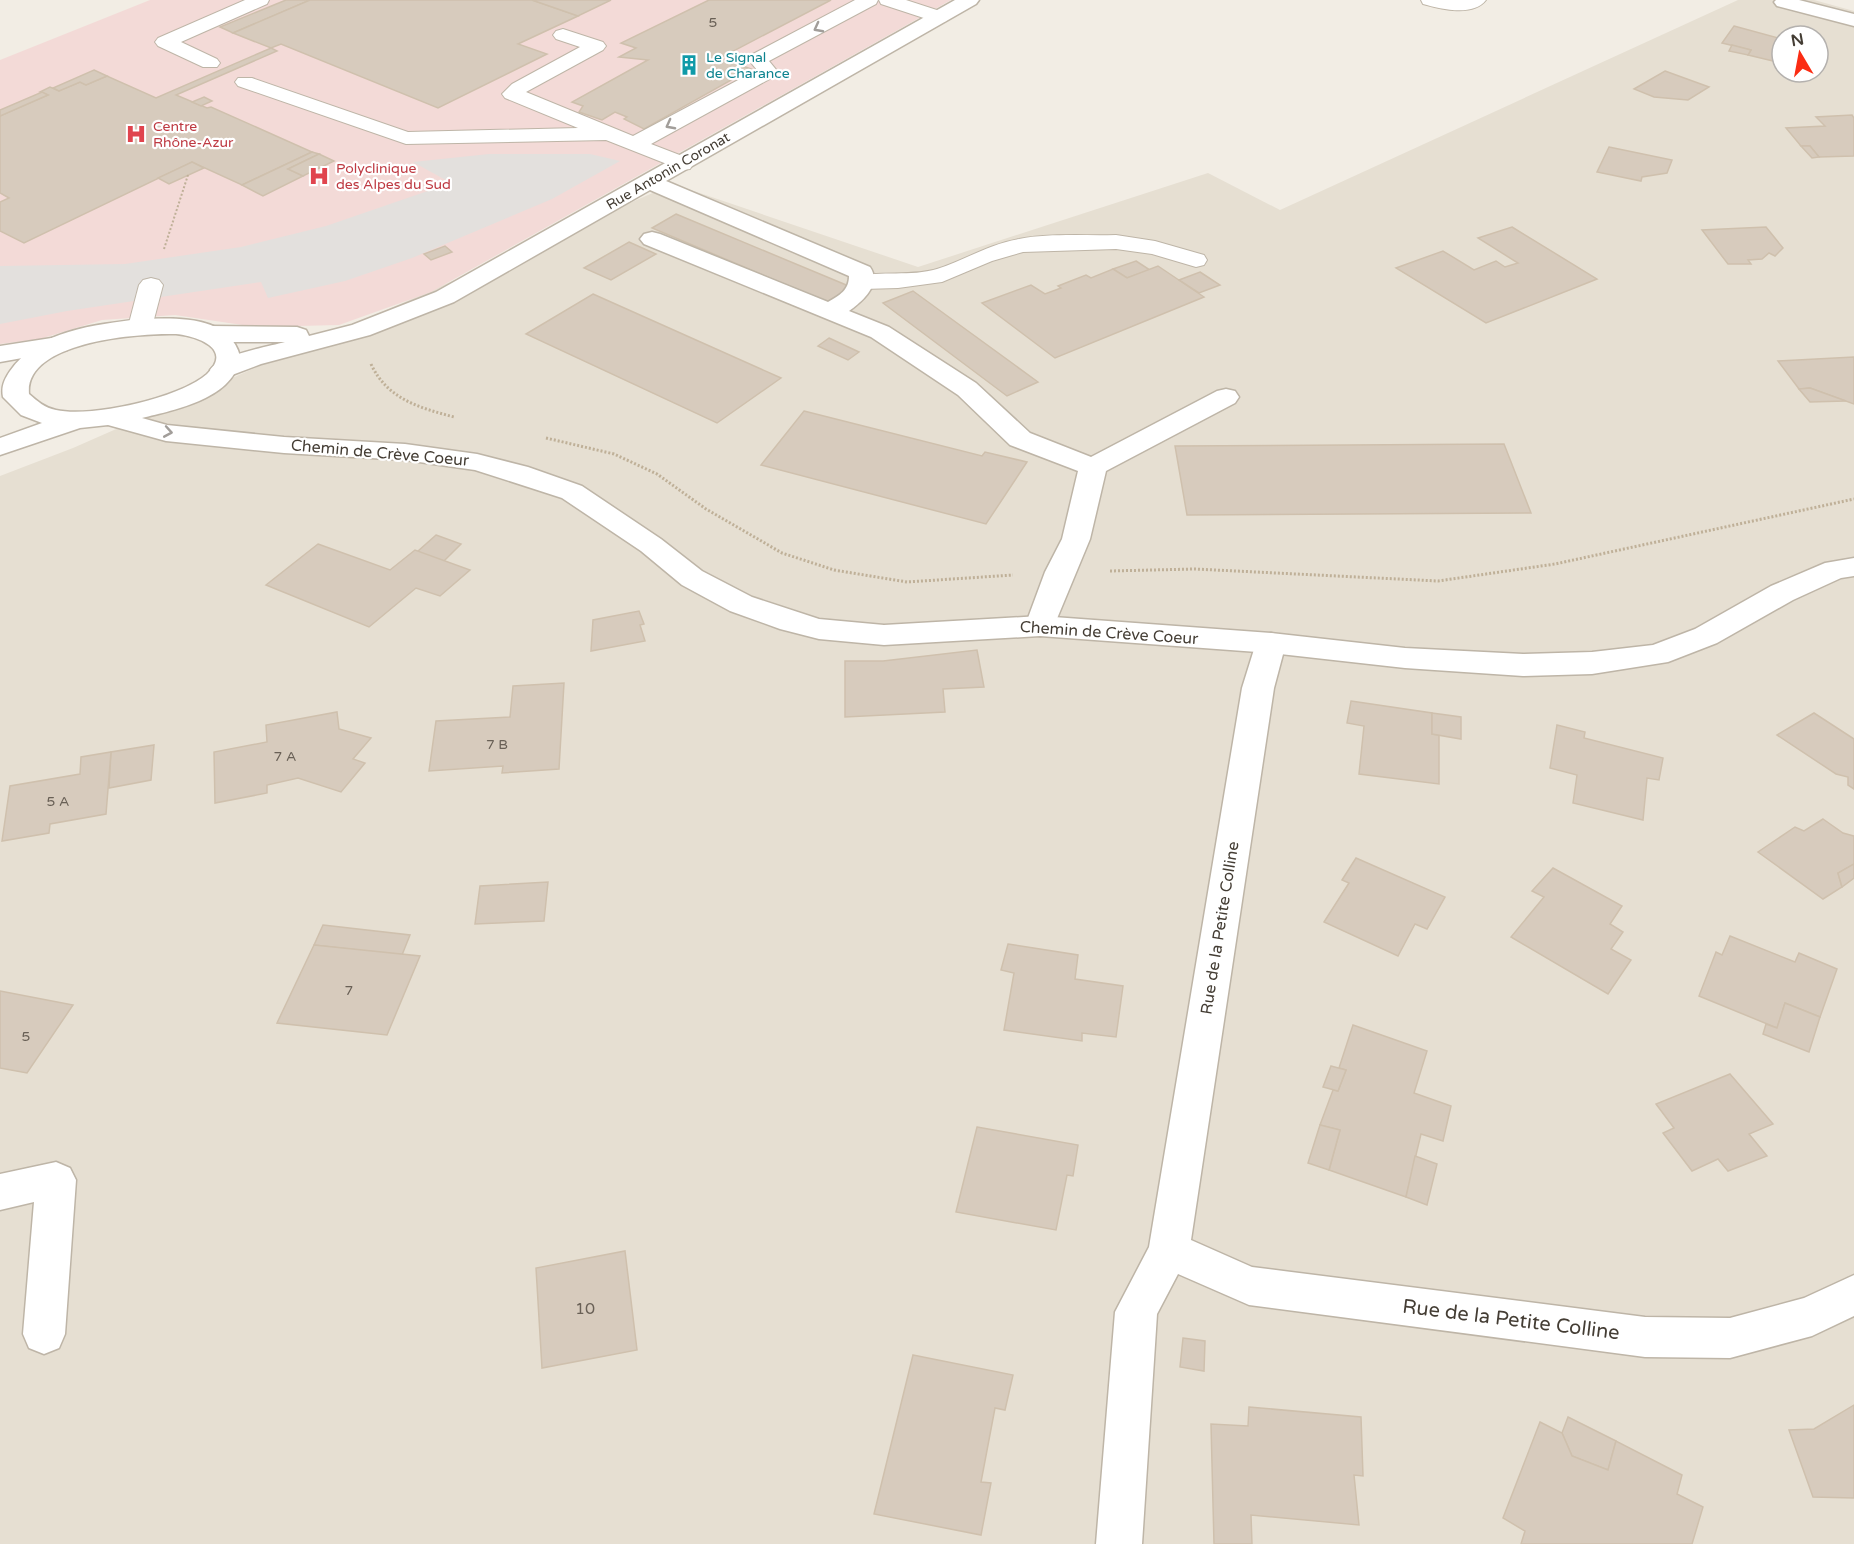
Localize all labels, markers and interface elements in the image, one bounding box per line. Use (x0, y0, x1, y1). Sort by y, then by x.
house number: 5 (709, 14, 717, 31)
one-way arrow (813, 21, 824, 32)
north arrow (1770, 24, 1830, 84)
text: N (1790, 29, 1806, 51)
place label: Le Signal de Charance (706, 49, 790, 82)
building icon: Le Signal de Charance (677, 53, 701, 77)
place label: Centre Rhône-Azur (153, 118, 234, 151)
one-way arrow (666, 118, 676, 129)
hospital icon: Centre Rhône-Azur (124, 122, 148, 146)
street label: Rue Antonin Coronat (603, 128, 733, 213)
place label: Polyclinique des Alpes du Sud (336, 160, 451, 193)
hospital icon: Polyclinique des Alpes du Sud (307, 164, 331, 188)
one-way arrow (162, 425, 172, 438)
street label: Chemin de Crève Coeur (290, 435, 471, 471)
street label: Chemin de Crève Coeur (1019, 617, 1200, 649)
house number: 7 B (486, 736, 508, 753)
house number: 7 A (274, 748, 296, 765)
house number: 5 A (47, 793, 69, 810)
street label: Rue de la Petite Colline (1196, 840, 1244, 1016)
house number: 7 (345, 982, 353, 999)
house number: 5 (22, 1028, 30, 1045)
street label: Rue de la Petite Colline (1401, 1295, 1621, 1345)
house number: 10 (575, 1299, 595, 1319)

